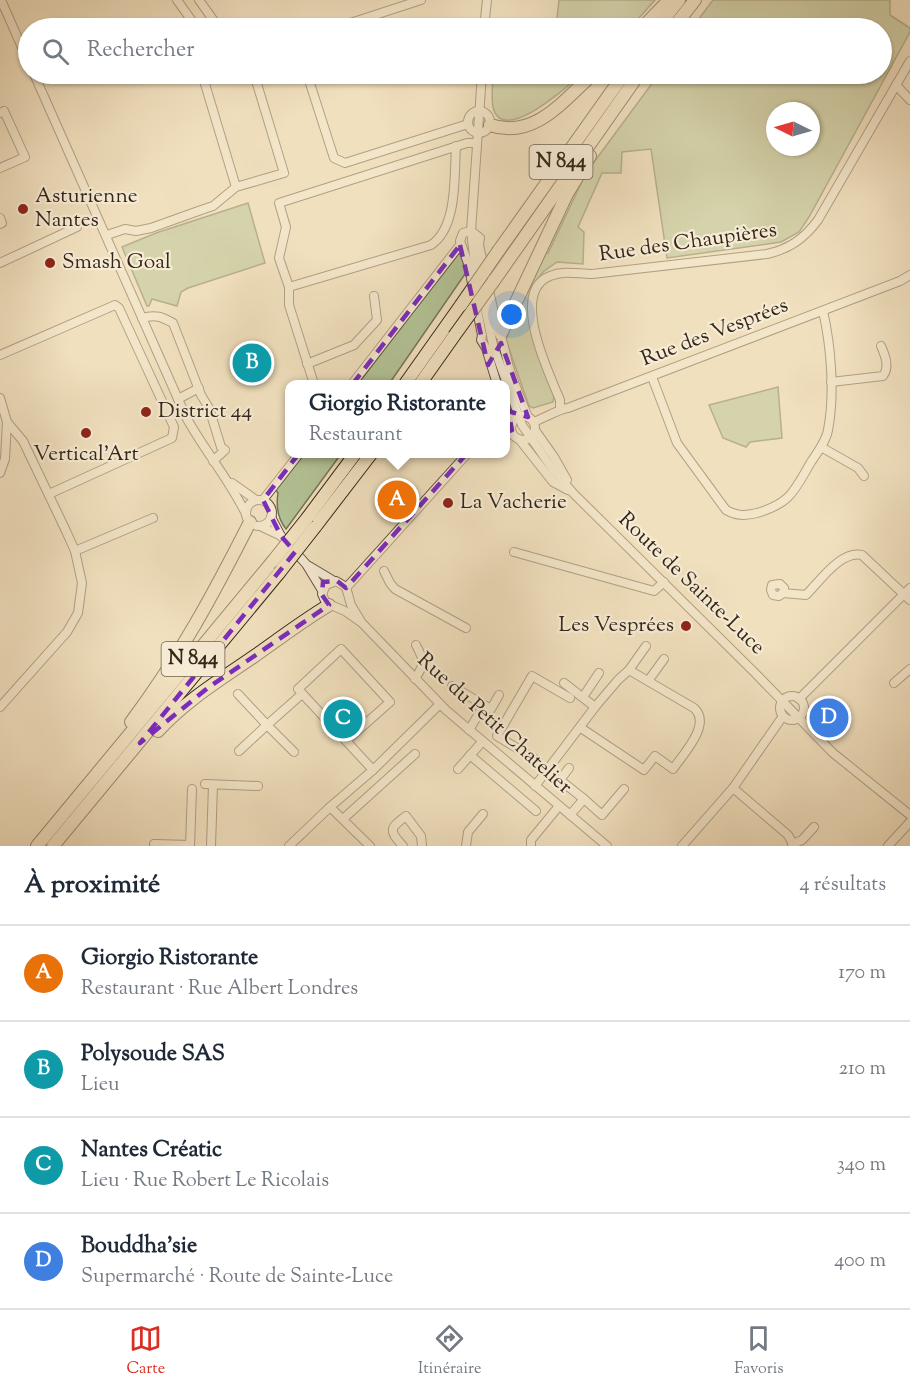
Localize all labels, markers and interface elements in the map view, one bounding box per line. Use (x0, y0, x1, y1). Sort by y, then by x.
search box (18, 18, 892, 84)
icon: search (39, 35, 72, 68)
text: Rechercher (87, 35, 194, 67)
north arrow (766, 102, 820, 156)
road number: N 844 (530, 145, 592, 179)
place label: Asturienne Nantes (35, 182, 138, 236)
marker: Asturienne Nantes (16, 202, 30, 216)
street label: Rue des Chaupières (597, 216, 779, 270)
place label: Smash Goal (62, 248, 171, 278)
marker: Smash Goal (43, 256, 57, 270)
street label: Rue des Vesprées (637, 291, 793, 375)
your location (497, 300, 526, 329)
pin: B (232, 340, 272, 386)
popup (285, 380, 510, 458)
text: Giorgio Ristorante (309, 389, 486, 421)
place label: District 44 (158, 397, 252, 427)
marker: District 44 (139, 405, 153, 419)
text: Restaurant (309, 421, 402, 450)
marker: Vertical'Art (79, 426, 93, 440)
place label: Vertical'Art (33, 440, 139, 470)
pin: A (378, 478, 416, 522)
place label: La Vacherie (460, 488, 567, 518)
marker: La Vacherie (441, 496, 455, 510)
street label: Route de Sainte-Luce (611, 506, 771, 662)
place label: Les Vesprées (559, 611, 674, 641)
marker: Les Vesprées (679, 619, 693, 633)
road number: N 844 (162, 642, 224, 676)
street label: Rue du Petit Chatelier (410, 646, 578, 802)
pin: C (324, 696, 362, 742)
pin: D (810, 696, 848, 740)
text: À proximité (24, 867, 160, 904)
text: 4 résultats (800, 871, 886, 900)
text: Giorgio Ristorante (81, 943, 258, 975)
text: A (35, 959, 52, 988)
text: 170 m (838, 959, 886, 988)
text: Restaurant · Rue Albert Londres (81, 975, 358, 1004)
text: Polysoude SAS (81, 1039, 225, 1071)
text: B (37, 1055, 50, 1084)
text: 210 m (839, 1055, 886, 1084)
text: Lieu (81, 1071, 119, 1100)
text: Nantes Créatic (81, 1135, 222, 1167)
text: C (35, 1151, 52, 1180)
text: 340 m (837, 1151, 886, 1180)
text: Lieu · Rue Robert Le Ricolais (81, 1167, 329, 1196)
text: Bouddha'sie (81, 1231, 197, 1263)
text: D (36, 1247, 51, 1276)
text: 400 m (834, 1247, 886, 1276)
text: Supermarché · Route de Sainte-Luce (81, 1263, 393, 1292)
tab: Carte (126, 1322, 165, 1381)
tab: Itinéraire (418, 1322, 481, 1381)
tab: Favoris (734, 1322, 784, 1381)

